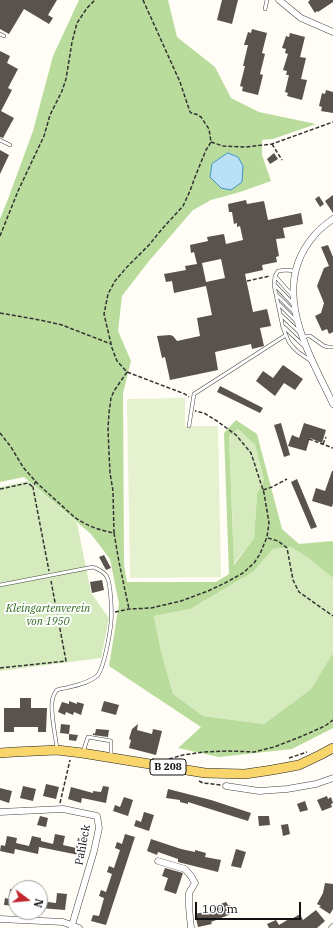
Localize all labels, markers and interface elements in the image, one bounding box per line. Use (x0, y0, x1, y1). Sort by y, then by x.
park label: Kleingartenverein von 1950 (6, 602, 90, 628)
road number: B 208 (150, 759, 186, 775)
street label: Pahleck (73, 824, 93, 866)
north arrow (8, 880, 48, 920)
scale bar (197, 894, 303, 920)
text: N (31, 897, 47, 909)
text: 100 m (202, 901, 238, 916)

